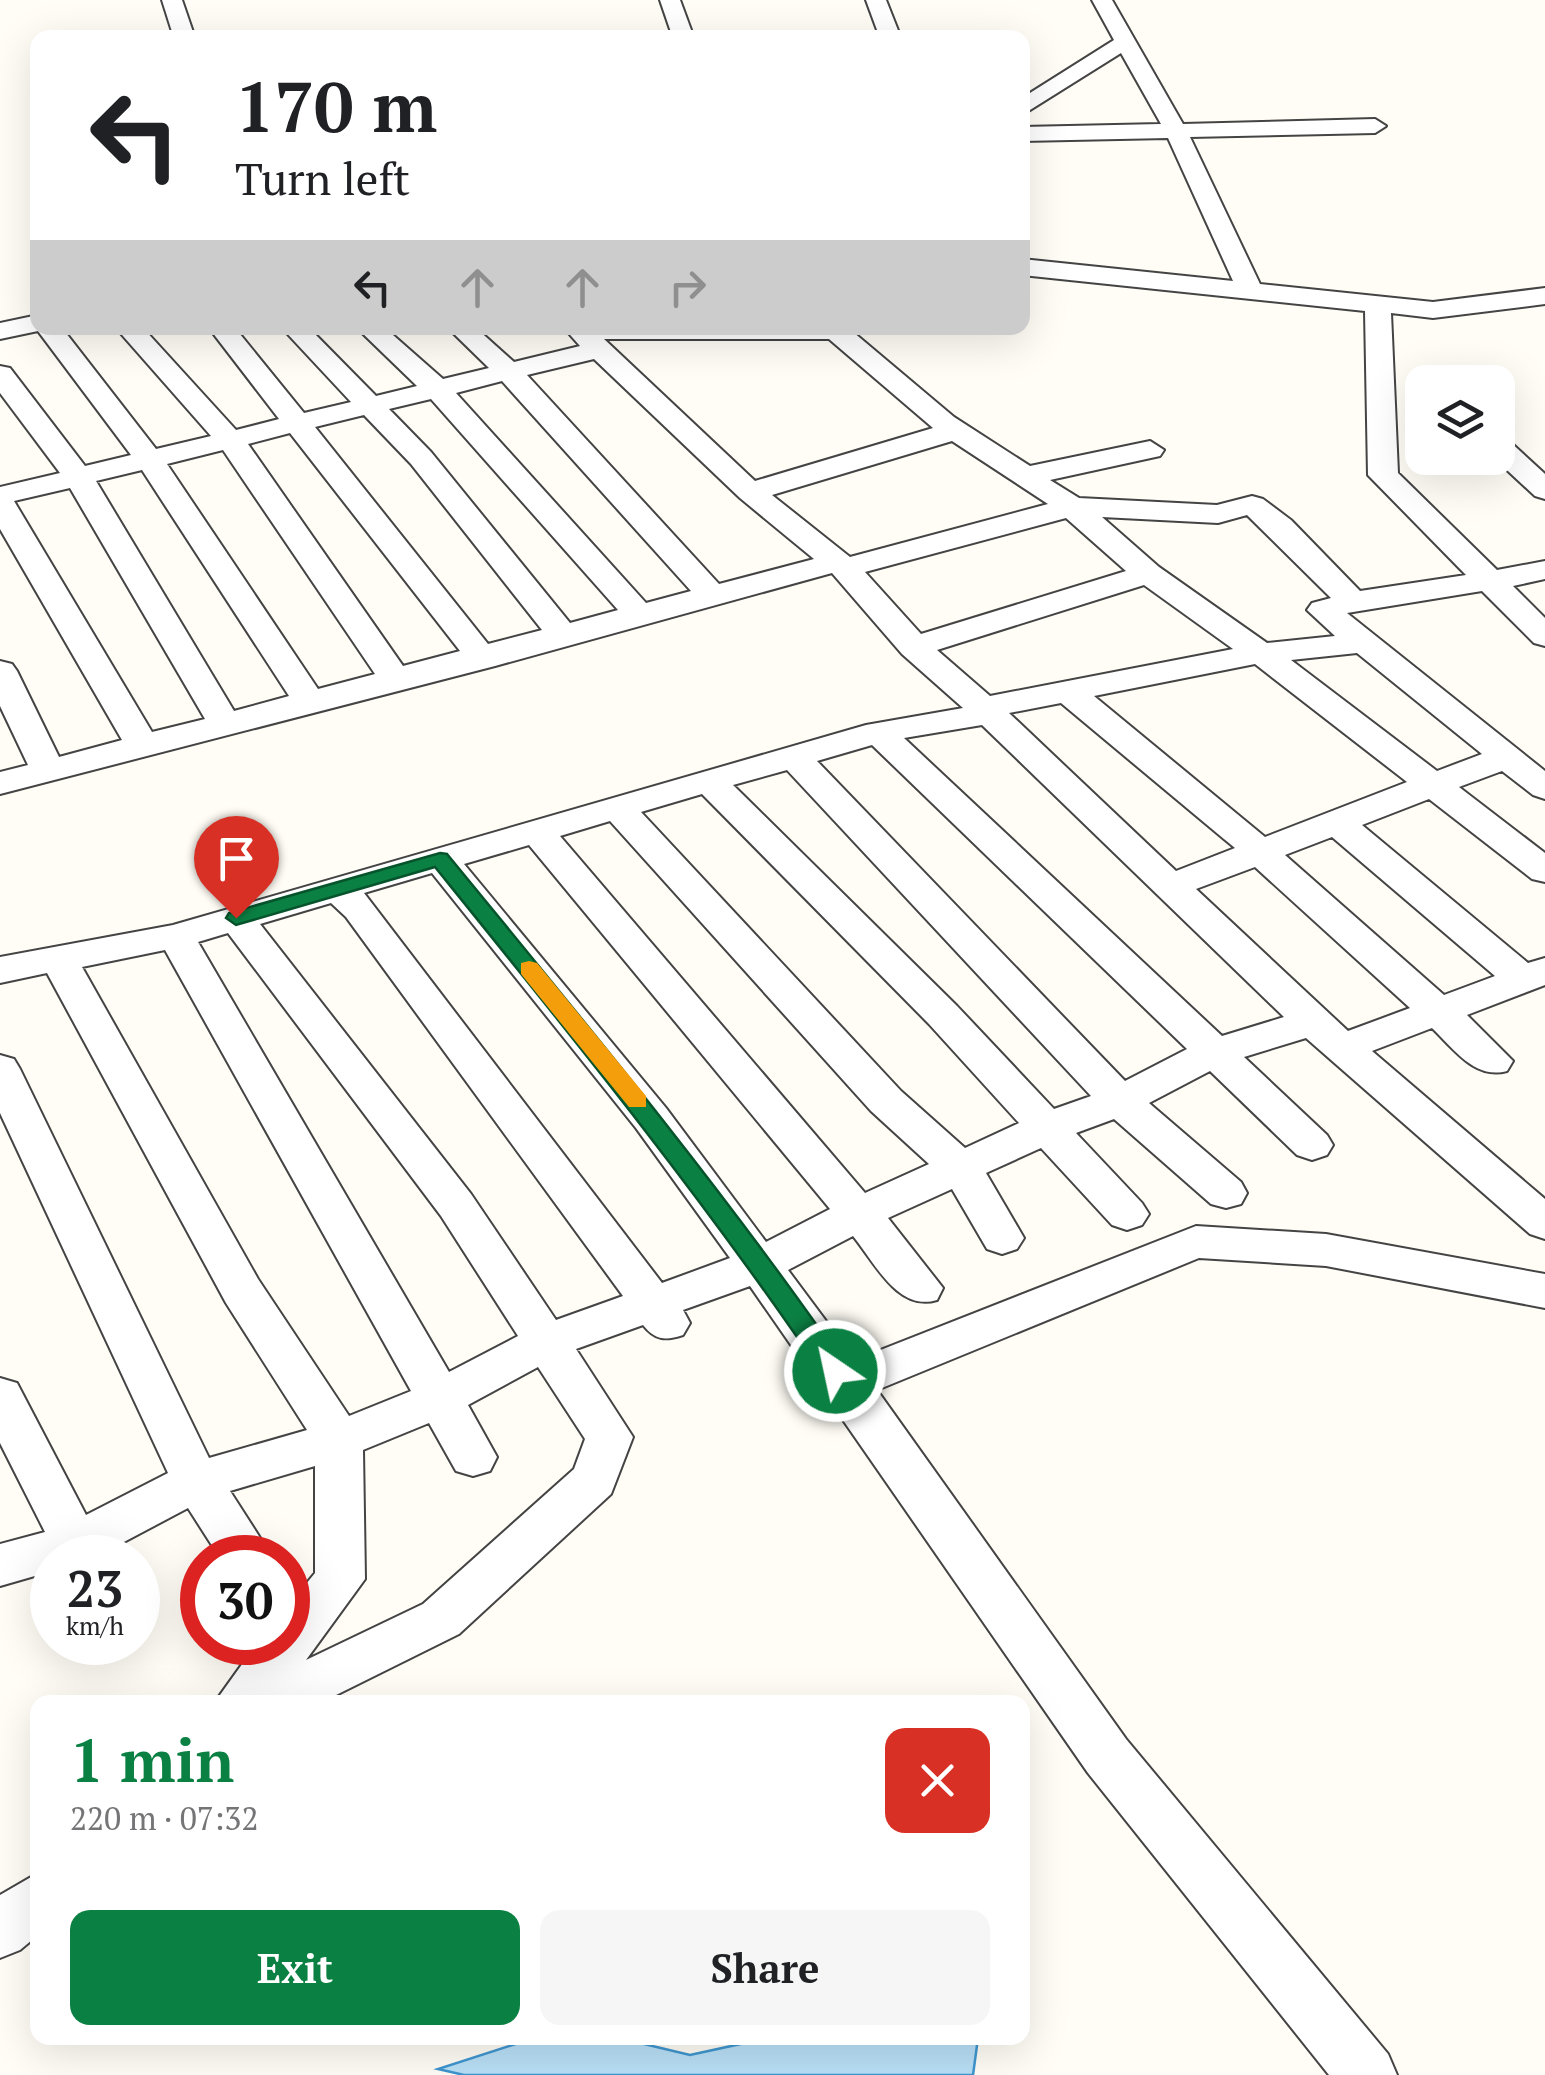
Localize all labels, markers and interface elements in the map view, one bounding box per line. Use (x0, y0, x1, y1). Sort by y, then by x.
text: 170 m (235, 59, 437, 152)
icon: left (70, 70, 200, 200)
text: Turn left (235, 148, 410, 208)
icon: left (345, 260, 400, 315)
icon: ahead (450, 260, 505, 315)
icon: ahead (555, 260, 610, 315)
icon: right (660, 260, 715, 315)
map controls (1405, 365, 1515, 475)
button: layers (1405, 365, 1515, 475)
pin (194, 816, 279, 919)
icon: arrive (209, 831, 264, 886)
position arrow (783, 1319, 887, 1423)
speed limit sign: 30 (180, 1535, 310, 1665)
text: 23 (67, 1555, 123, 1621)
text: km/h (66, 1609, 124, 1642)
text: 1 min (70, 1720, 234, 1799)
button: close (885, 1728, 990, 1833)
text: 220 m · 07:32 (70, 1797, 258, 1839)
button: Exit (70, 1910, 520, 2025)
button: Share (540, 1910, 990, 2025)

